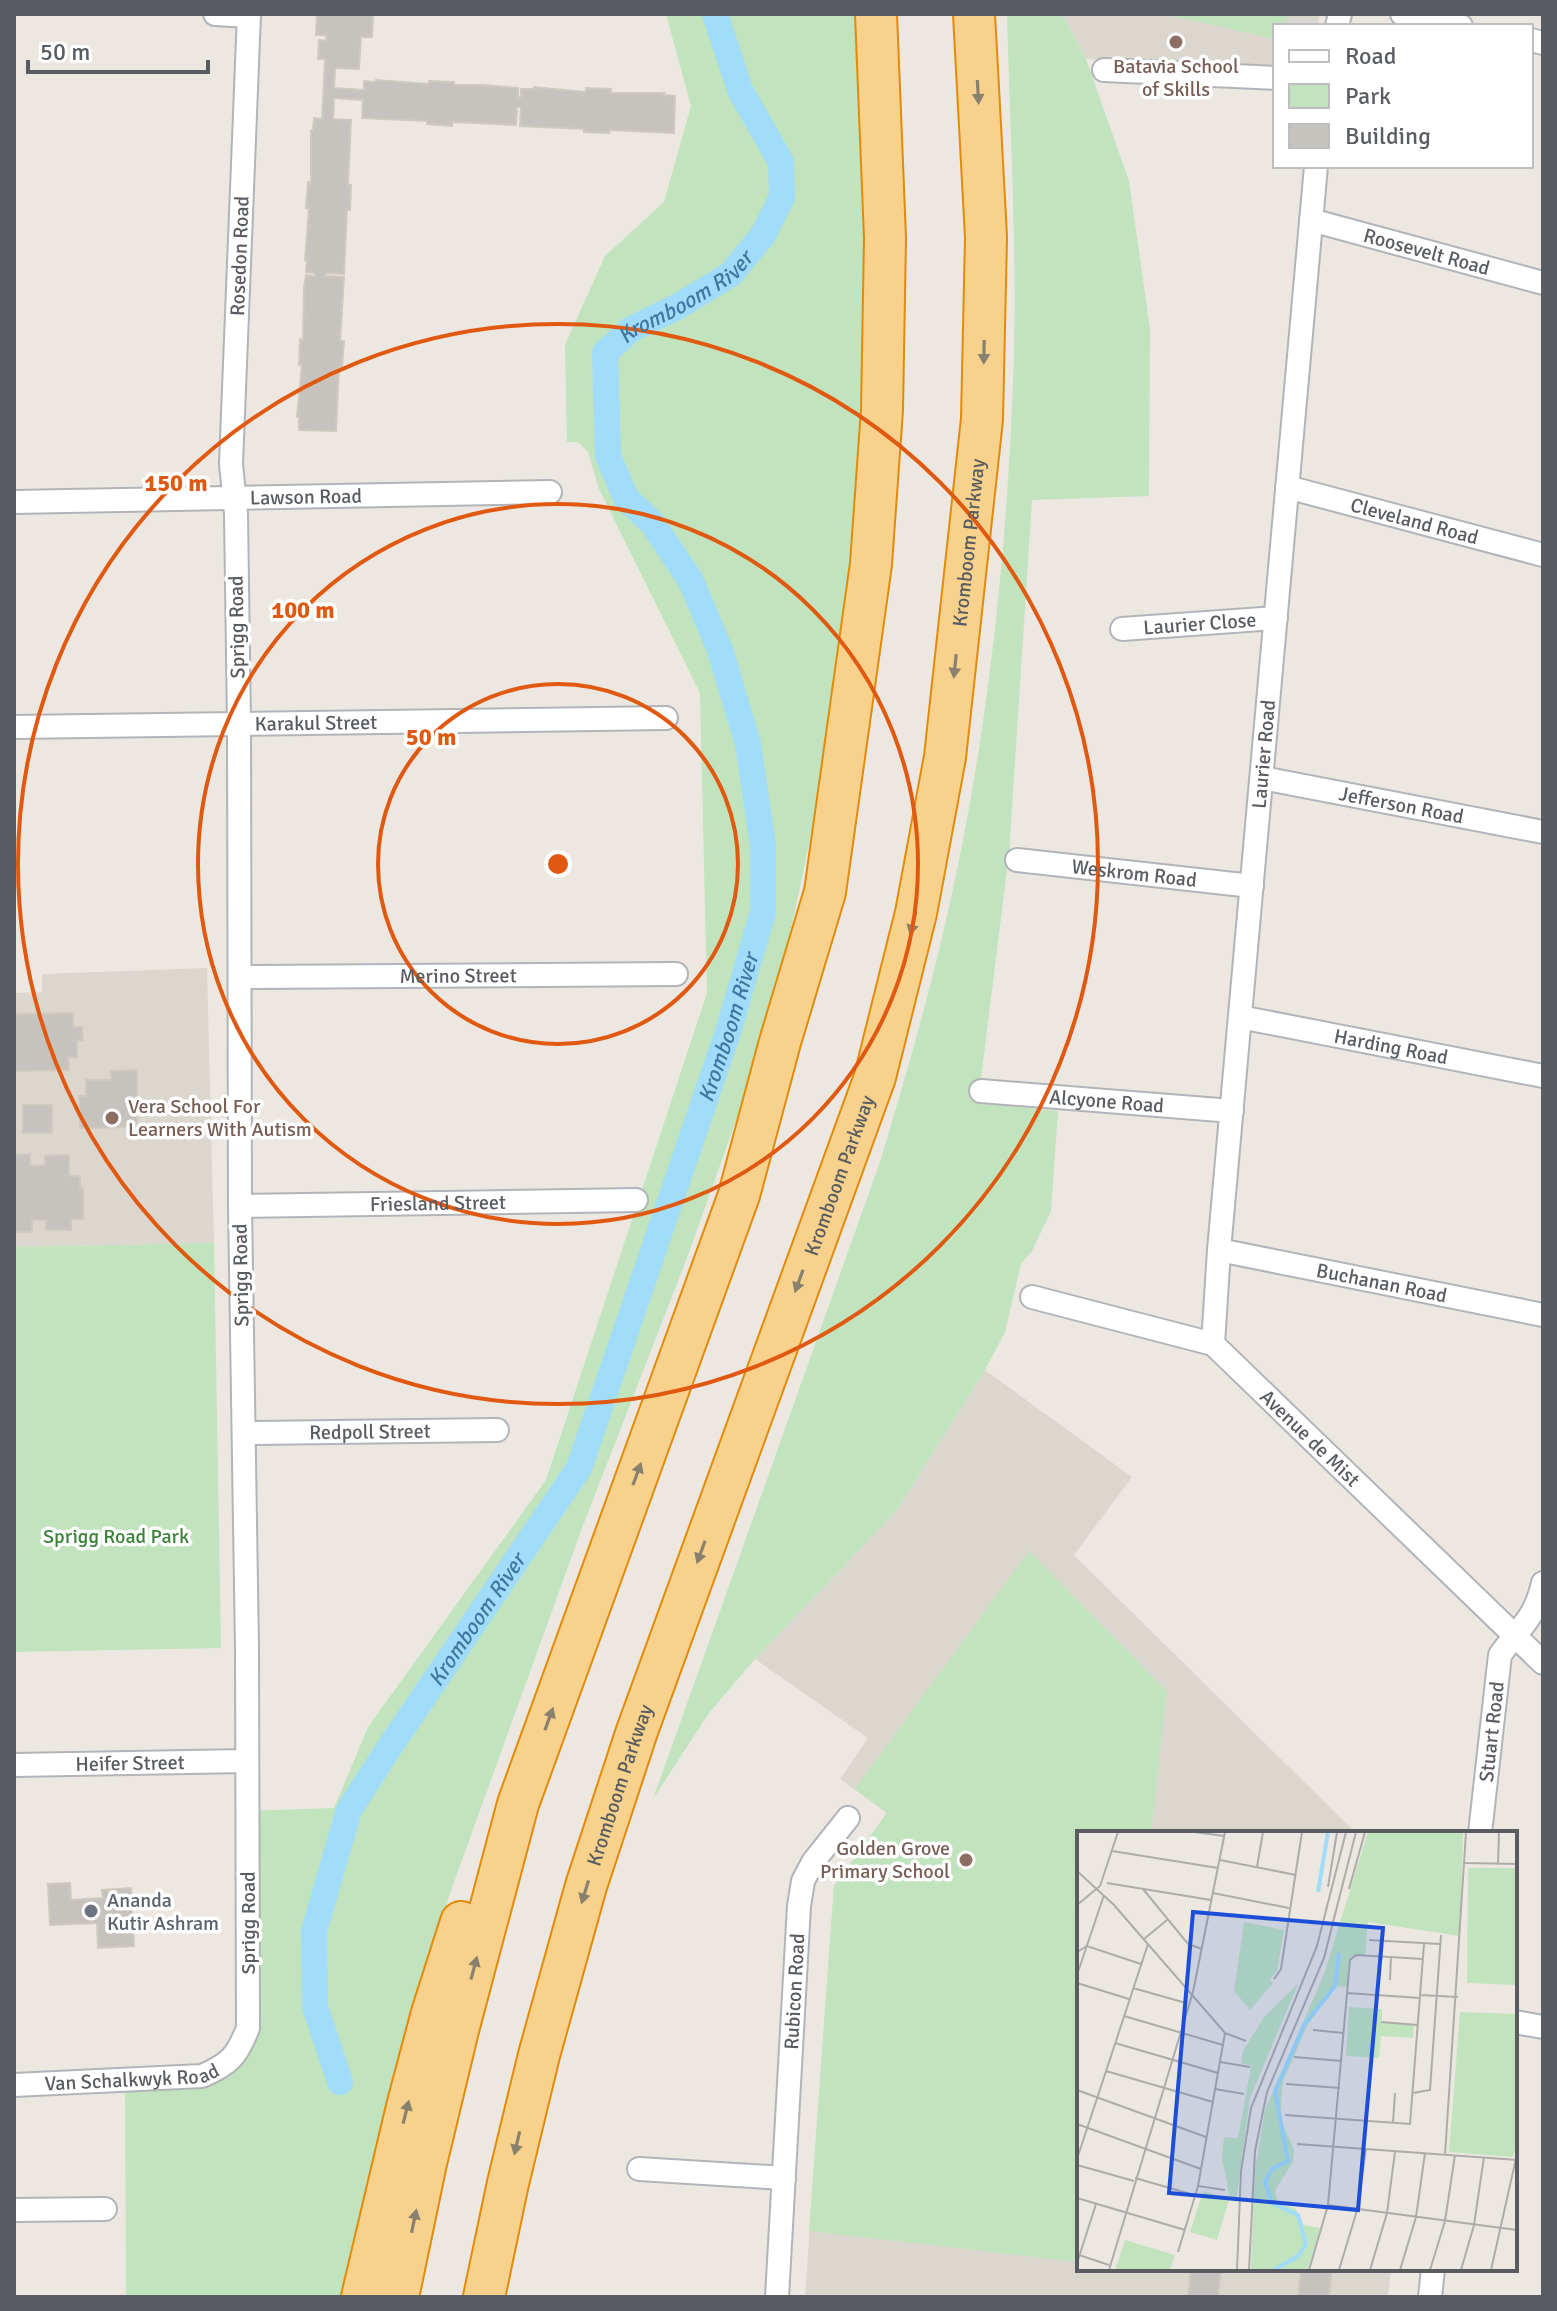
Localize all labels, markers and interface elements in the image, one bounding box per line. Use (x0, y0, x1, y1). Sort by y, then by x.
scale bar (28, 24, 208, 74)
legend (1273, 24, 1533, 168)
marker: Batavia School of Skills (1167, 33, 1185, 51)
text: 50 m (40, 37, 90, 67)
text: Road (1345, 41, 1396, 71)
place label: Batavia School of Skills (1113, 54, 1239, 102)
one-way arrow (972, 80, 985, 105)
text: Park (1345, 81, 1391, 111)
text: Building (1345, 121, 1431, 151)
street label: Rosedon Road (224, 195, 254, 316)
street label: Roosevelt Road (1361, 222, 1493, 281)
water label: Kromboom River (611, 243, 760, 349)
one-way arrow (977, 340, 990, 365)
street label: Kromboom Parkway (947, 457, 990, 628)
text: 150 m (144, 468, 208, 498)
street label: Lawson Road (250, 483, 362, 510)
street label: Cleveland Road (1348, 492, 1481, 550)
street label: Sprigg Road (224, 575, 250, 679)
text: 100 m (271, 595, 335, 625)
street label: Laurier Close (1142, 607, 1257, 640)
one-way arrow (948, 654, 961, 679)
street label: Laurier Road (1246, 699, 1281, 810)
street label: Karakul Street (255, 709, 377, 736)
text: 50 m (406, 722, 456, 752)
street label: Jefferson Road (1337, 781, 1466, 829)
centre of rings (544, 850, 572, 878)
street label: Weskrom Road (1070, 854, 1198, 892)
one-way arrow (906, 910, 919, 935)
water label: Kromboom River (692, 947, 765, 1106)
street label: Merino Street (399, 963, 517, 988)
street label: Harding Road (1332, 1023, 1450, 1070)
street label: Alcyone Road (1048, 1084, 1165, 1118)
street label: Kromboom Parkway (799, 1091, 880, 1259)
place label: Vera School For Learners With Autism (128, 1094, 312, 1142)
marker: Vera School For Learners With Autism (103, 1109, 121, 1127)
street label: Friesland Street (370, 1189, 506, 1217)
street label: Sprigg Road (228, 1223, 254, 1327)
street label: Buchanan Road (1314, 1257, 1449, 1308)
one-way arrow (792, 1269, 805, 1293)
street label: Avenue de Mist (1255, 1384, 1365, 1492)
street label: Redpoll Street (309, 1418, 431, 1445)
one-way arrow (632, 1462, 644, 1486)
park label: Sprigg Road Park (43, 1524, 189, 1549)
one-way arrow (695, 1540, 707, 1564)
water label: Kromboom River (422, 1546, 532, 1691)
street label: Stuart Road (1473, 1680, 1509, 1783)
street label: Kromboom Parkway (581, 1700, 658, 1869)
one-way arrow (543, 1707, 556, 1731)
street label: Heifer Street (75, 1750, 185, 1776)
inset map (1077, 1831, 1517, 2271)
place label: Golden Grove Primary School (820, 1836, 950, 1884)
marker: Golden Grove Primary School (957, 1851, 975, 1869)
street label: Sprigg Road (236, 1871, 261, 1975)
one-way arrow (578, 1881, 591, 1905)
place label: Ananda Kutir Ashram (107, 1888, 219, 1936)
marker: Ananda Kutir Ashram (82, 1902, 100, 1920)
street label: Rubicon Road (778, 1933, 810, 2050)
one-way arrow (469, 1955, 481, 1980)
street label: Van Schalkwyk Road (44, 2057, 223, 2096)
one-way arrow (400, 2099, 413, 2124)
one-way arrow (511, 2131, 523, 2156)
one-way arrow (408, 2208, 421, 2233)

